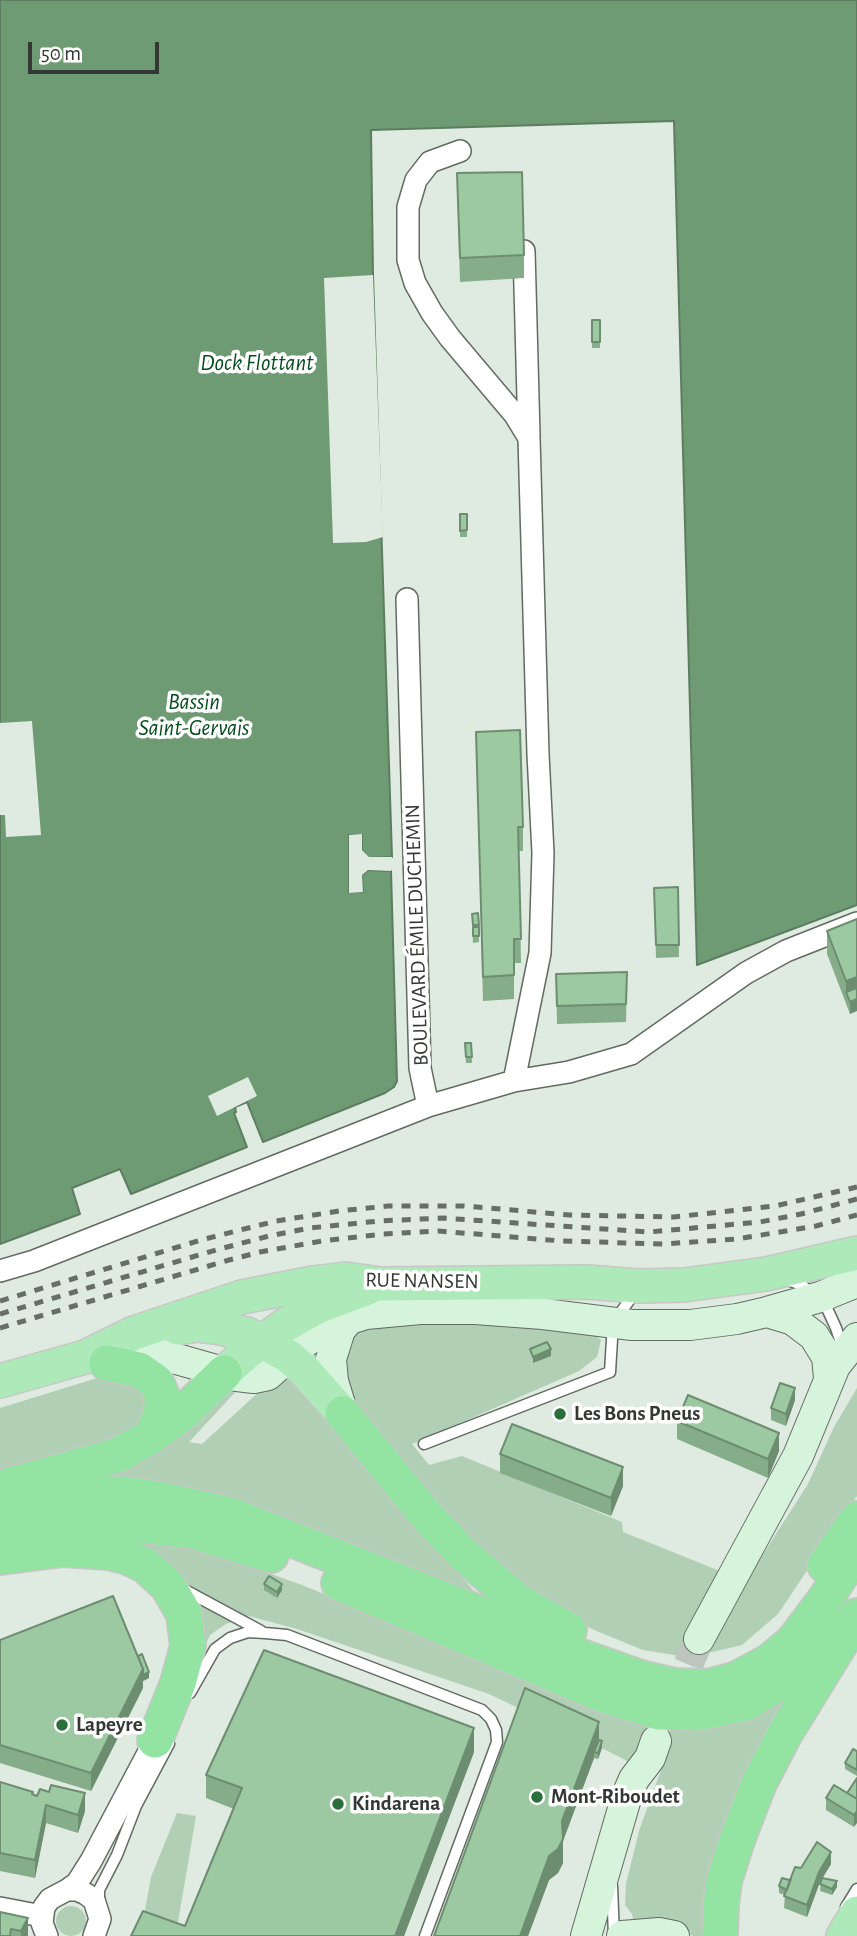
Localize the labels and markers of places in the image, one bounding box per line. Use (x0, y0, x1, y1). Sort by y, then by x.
place label: Les Bons Pneus (574, 1401, 700, 1427)
marker: Les Bons Pneus (552, 1406, 568, 1422)
place label: Lapeyre (76, 1712, 143, 1738)
marker: Lapeyre (54, 1717, 70, 1733)
place label: Mont-Riboudet (551, 1784, 680, 1810)
marker: Mont-Riboudet (529, 1789, 545, 1805)
place label: Kindarena (352, 1791, 440, 1817)
marker: Kindarena (330, 1796, 346, 1812)

